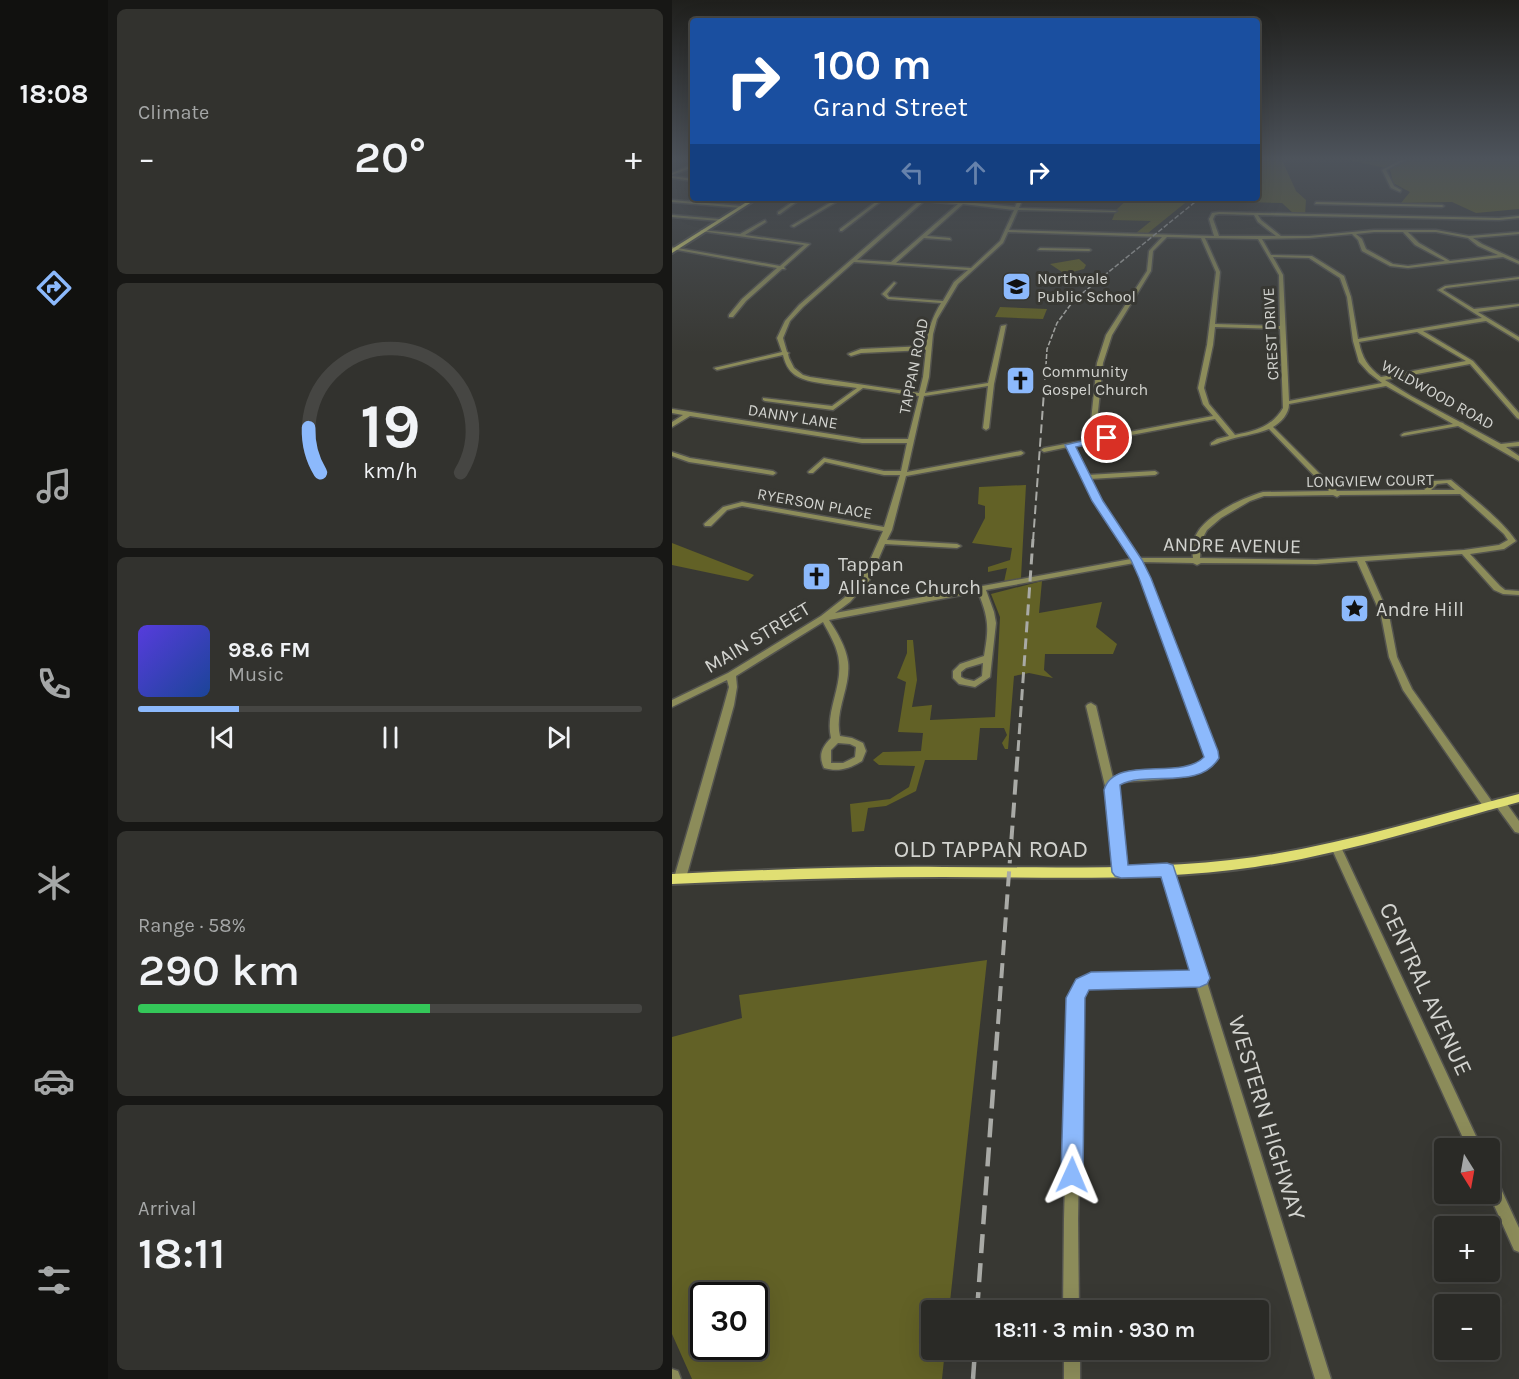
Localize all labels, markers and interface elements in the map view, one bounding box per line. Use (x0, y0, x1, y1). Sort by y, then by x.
text: 100 m (813, 40, 932, 90)
icon: right (714, 42, 792, 120)
text: 18:08 (20, 78, 88, 110)
text: Grand Street (813, 91, 968, 123)
text: Climate (138, 101, 209, 124)
text: 20° (354, 131, 426, 183)
text: − (138, 139, 155, 177)
text: + (625, 139, 642, 177)
icon: left (896, 156, 929, 189)
icon: ahead (959, 156, 992, 189)
icon: right (1022, 156, 1055, 189)
icon: directions (33, 267, 75, 309)
place label: Northvale Public School (1037, 269, 1136, 306)
school or university icon: Northvale Public School (1000, 271, 1032, 303)
street label: CREST DRIVE (1259, 287, 1282, 381)
street label: TAPPAN ROAD (895, 316, 932, 416)
street label: WILDWOOD ROAD (1378, 356, 1497, 433)
place label: Community Gospel Church (1042, 362, 1148, 399)
church icon: Community Gospel Church (1005, 364, 1037, 396)
text: 19 (360, 390, 420, 463)
street label: DANNY LANE (747, 400, 839, 433)
pin (1081, 412, 1132, 463)
icon: arrive (1090, 421, 1123, 454)
text: km/h (363, 458, 417, 483)
icon: music (33, 465, 75, 507)
street label: LONGVIEW COURT (1306, 470, 1434, 491)
street label: RYERSON PLACE (756, 484, 874, 523)
street label: ANDRE AVENUE (1163, 533, 1301, 558)
place label: Tappan Alliance Church (838, 553, 981, 599)
church icon: Tappan Alliance Church (801, 560, 833, 592)
place icon: Andre Hill (1339, 593, 1371, 625)
street label: MAIN STREET (700, 597, 814, 678)
place label: Andre Hill (1376, 598, 1464, 621)
text: 98.6 FM (228, 637, 311, 663)
icon: phone (33, 663, 75, 705)
text: Music (228, 663, 284, 686)
icon: previous (206, 721, 239, 754)
icon: pause (374, 721, 407, 754)
icon: next (542, 721, 575, 754)
street label: OLD TAPPAN ROAD (894, 835, 1088, 863)
icon: climate (33, 862, 75, 904)
street label: CENTRAL AVENUE (1374, 898, 1478, 1080)
text: Range · 58% (138, 914, 246, 937)
text: 290 km (138, 944, 300, 996)
street label: WESTERN HIGHWAY (1222, 1012, 1312, 1224)
icon: car (33, 1060, 75, 1102)
north arrow (1434, 1138, 1500, 1204)
map controls (1434, 1138, 1500, 1360)
position arrow (1040, 1143, 1104, 1207)
text: Arrival (138, 1197, 197, 1220)
button: + (1434, 1216, 1500, 1282)
text: 18:11 (138, 1227, 226, 1279)
icon: filters (33, 1259, 75, 1301)
speed limit sign: 30 (690, 1282, 768, 1360)
button: − (1434, 1294, 1500, 1360)
text: 18:11 · 3 min · 930 m (995, 1317, 1195, 1343)

